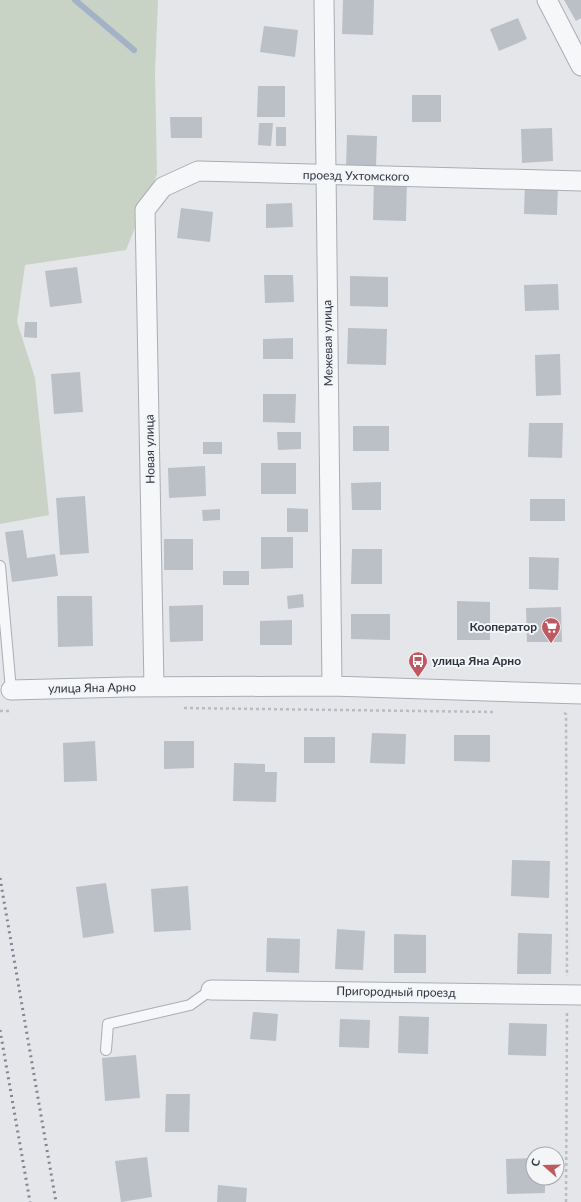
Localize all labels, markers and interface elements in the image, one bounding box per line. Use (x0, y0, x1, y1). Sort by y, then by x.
street label: проезд Ухтомского (303, 167, 410, 184)
street label: Межевая улица (319, 300, 336, 386)
street label: Новая улица (141, 414, 158, 484)
supermarket icon: Кооператор (540, 616, 562, 644)
place label: Кооператор (470, 619, 537, 634)
bus stop icon: улица Яна Арно (407, 650, 429, 678)
place label: улица Яна Арно (432, 653, 521, 668)
street label: улица Яна Арно (48, 679, 136, 696)
street label: Пригородный проезд (336, 983, 456, 1000)
north arrow (525, 1146, 565, 1186)
text: С (528, 1156, 543, 1168)

